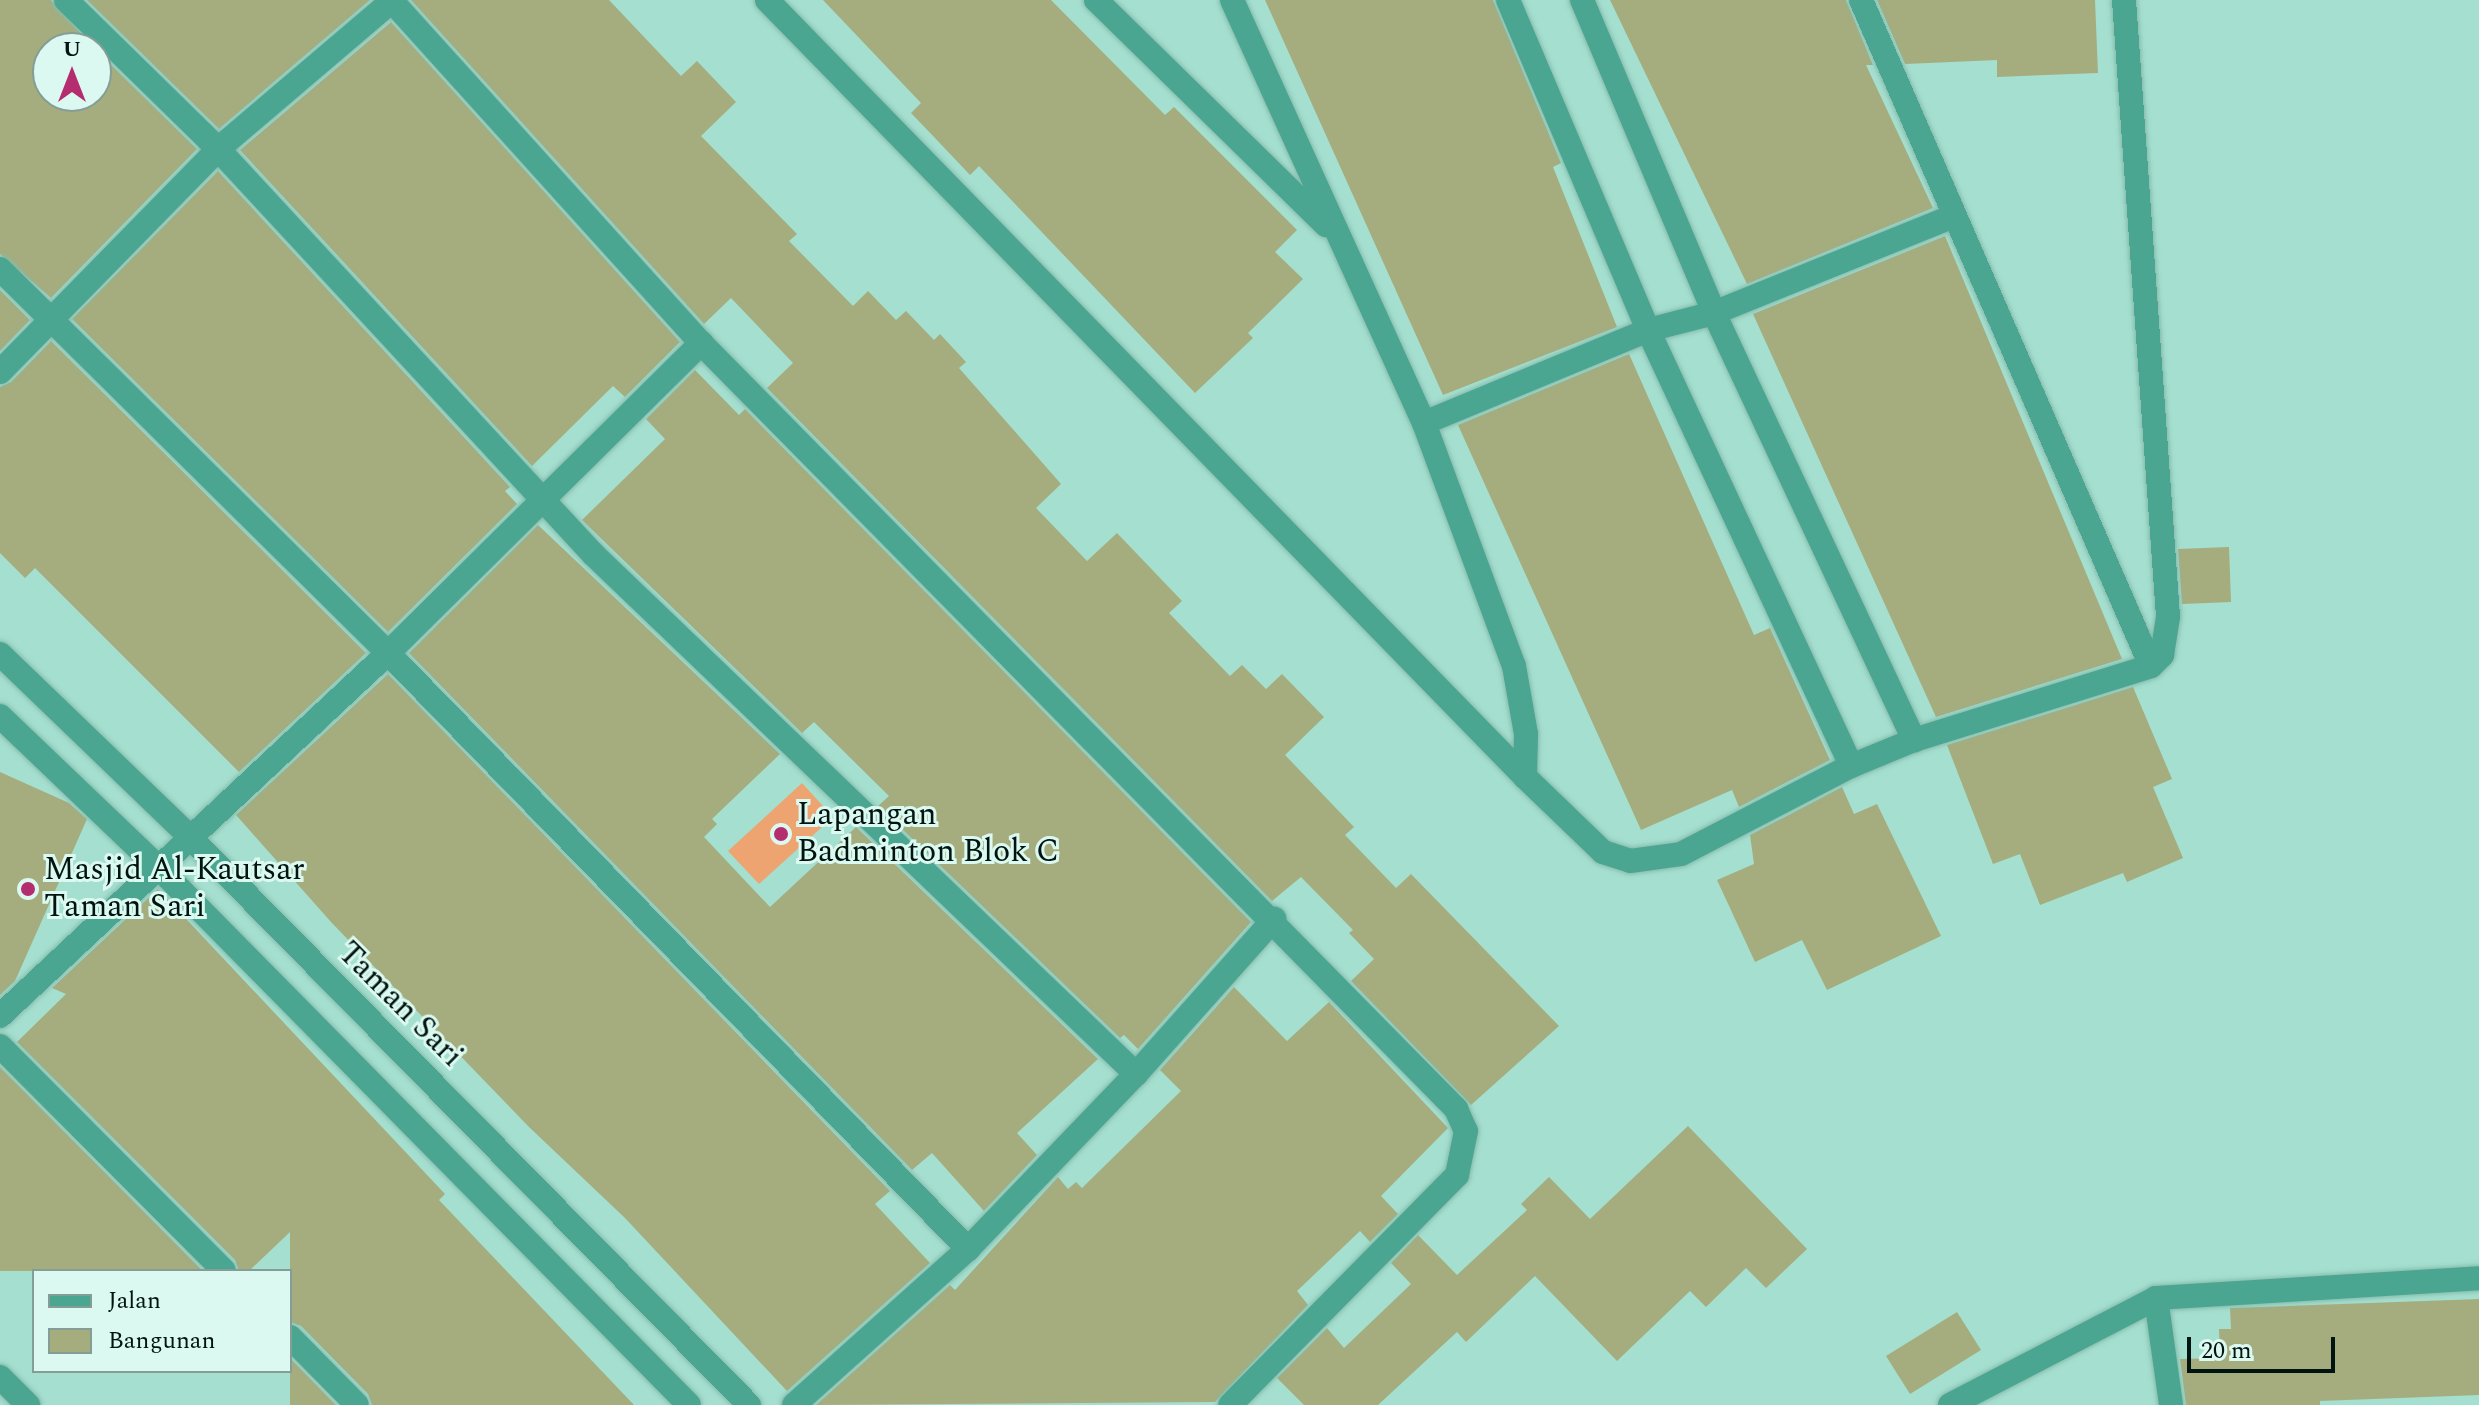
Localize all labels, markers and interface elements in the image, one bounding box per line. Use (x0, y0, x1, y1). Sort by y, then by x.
north arrow (32, 32, 112, 112)
text: U (63, 33, 81, 66)
place label: Lapangan Badminton Blok C (797, 797, 1059, 872)
marker: Lapangan Badminton Blok C (772, 825, 790, 843)
place label: Masjid Al-Kautsar Taman Sari (44, 852, 305, 927)
marker: Masjid Al-Kautsar Taman Sari (19, 880, 37, 898)
street label: Taman Sari (329, 934, 471, 1076)
legend (32, 1269, 292, 1373)
text: Jalan (108, 1283, 161, 1319)
scale bar (2191, 1321, 2339, 1371)
text: Bangunan (108, 1323, 216, 1359)
text: 20 m (2201, 1333, 2252, 1369)

